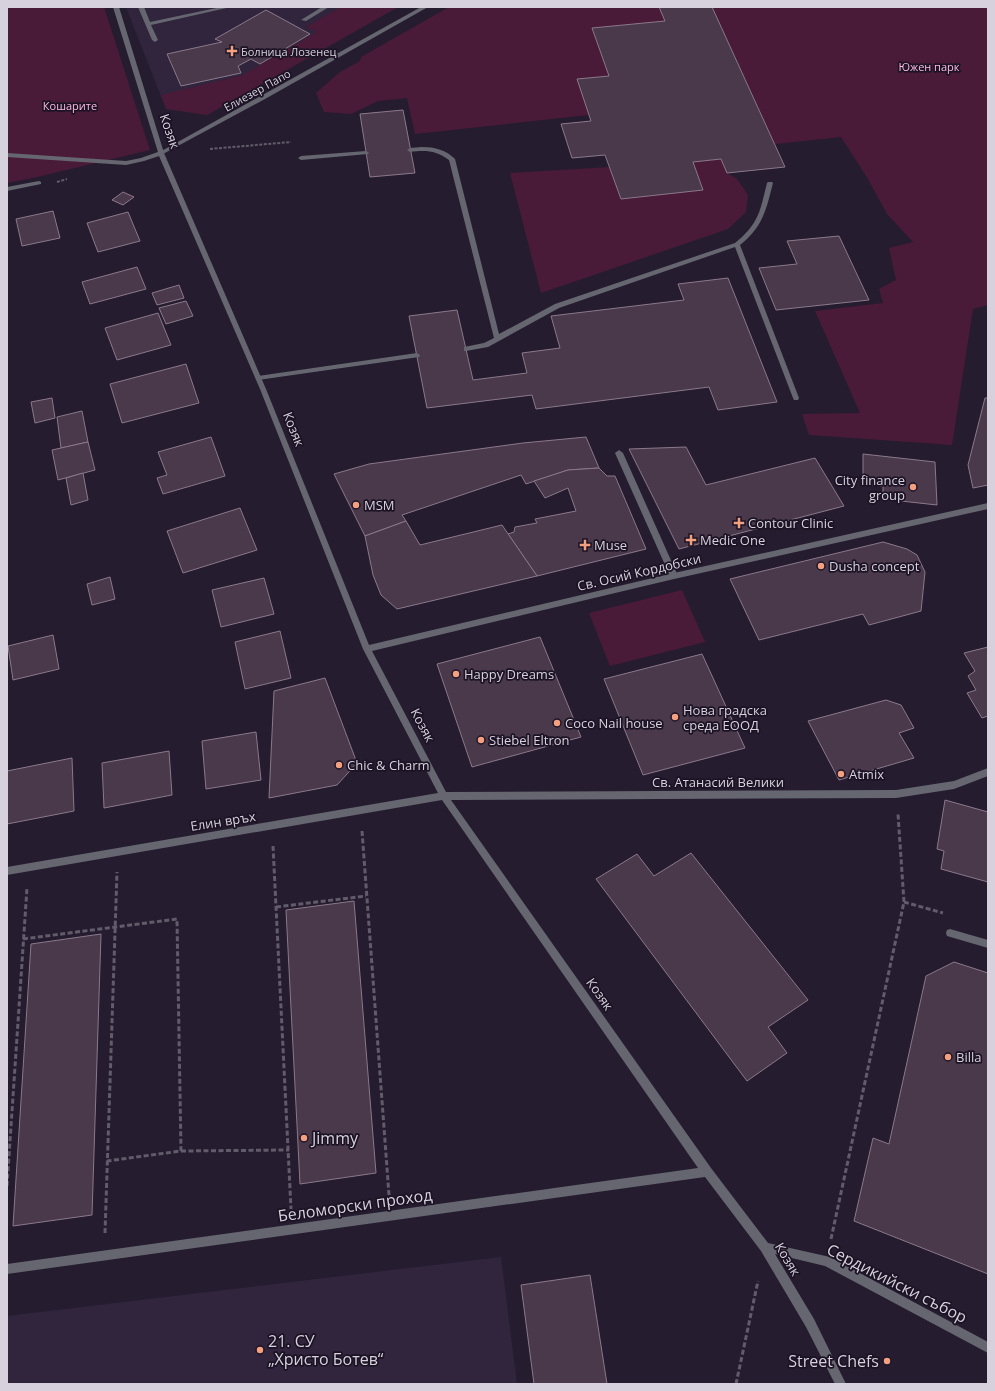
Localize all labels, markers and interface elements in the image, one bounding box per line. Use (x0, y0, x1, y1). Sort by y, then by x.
place label: Болница Лозенец (241, 44, 336, 59)
marker: Болница Лозенец (226, 45, 238, 57)
park label: Южен парк (899, 59, 960, 74)
street label: Елиезер Папо (221, 65, 293, 115)
park label: Кошарите (43, 98, 97, 113)
street label: Козяк (156, 111, 184, 151)
street label: Козяк (279, 409, 309, 449)
place label: City finance group (835, 471, 905, 504)
marker: City finance group (908, 482, 918, 492)
place label: MSM (364, 496, 395, 514)
marker: MSM (351, 500, 361, 510)
place label: Contour Clinic (748, 514, 833, 532)
marker: Contour Clinic (733, 517, 745, 529)
place label: Medic One (700, 531, 765, 549)
marker: Medic One (685, 534, 697, 546)
place label: Muse (594, 536, 627, 554)
marker: Muse (579, 539, 591, 551)
street label: Св. Осий Кордобски (575, 549, 703, 595)
place label: Dusha concept (829, 557, 920, 575)
marker: Dusha concept (816, 561, 826, 571)
place label: Happy Dreams (464, 665, 554, 683)
marker: Happy Dreams (451, 669, 461, 679)
place label: Нова градска среда ЕООД (683, 701, 767, 734)
street label: Козяк (407, 705, 440, 745)
marker: Нова градска среда ЕООД (670, 712, 680, 722)
place label: Coco Nail house (565, 714, 663, 732)
marker: Coco Nail house (552, 718, 562, 728)
place label: Stiebel Eltron (489, 731, 570, 749)
marker: Stiebel Eltron (476, 735, 486, 745)
place label: Chic & Charm (347, 756, 430, 774)
marker: Chic & Charm (334, 760, 344, 770)
place label: Atmix (849, 765, 884, 783)
marker: Atmix (836, 769, 846, 779)
street label: Св. Атанасий Велики (652, 773, 784, 791)
street label: Елин връх (189, 807, 257, 835)
street label: Козяк (582, 974, 618, 1014)
place label: Billa (956, 1048, 981, 1066)
marker: Billa (943, 1052, 953, 1062)
place label: Jimmy (310, 1127, 359, 1149)
marker: Jimmy (299, 1133, 309, 1143)
street label: Беломорски проход (276, 1183, 434, 1227)
street label: Сердикийски събор (823, 1238, 971, 1328)
street label: Козяк (771, 1239, 805, 1279)
place label: 21. СУ „Христо Ботев“ (268, 1330, 384, 1370)
marker: 21. СУ „Христо Ботев“ (255, 1345, 265, 1355)
place label: Street Chefs (788, 1350, 879, 1372)
marker: Street Chefs (882, 1356, 892, 1366)

